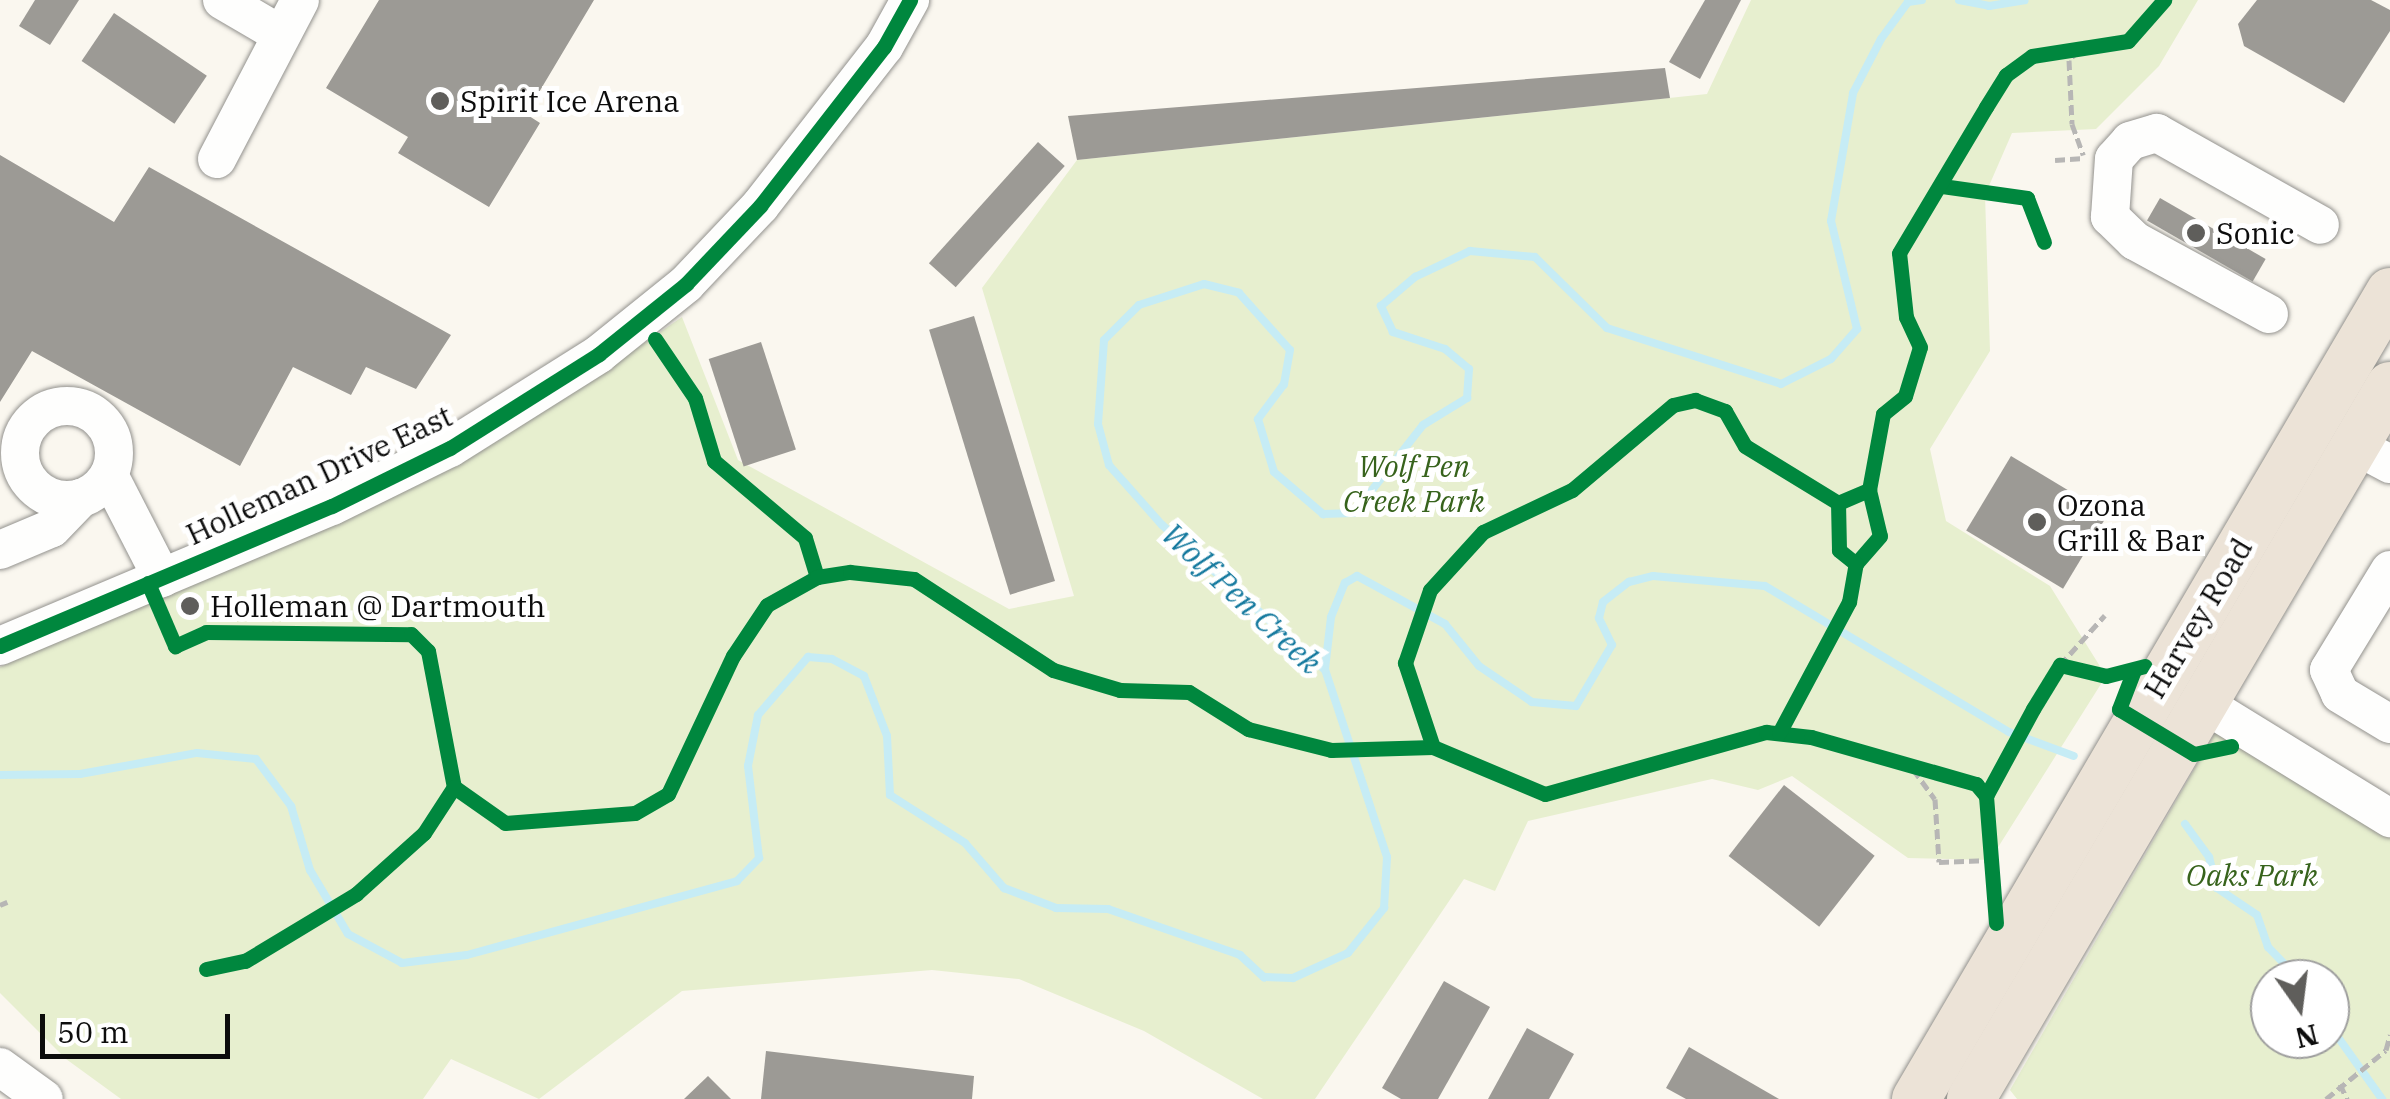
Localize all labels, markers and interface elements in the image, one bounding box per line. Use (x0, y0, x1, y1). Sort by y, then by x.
place label: Spirit Ice Arena (460, 83, 680, 119)
marker: Spirit Ice Arena (429, 90, 451, 112)
place label: Sonic (2216, 215, 2295, 251)
marker: Sonic (2185, 222, 2207, 244)
street label: Holleman Drive East (180, 398, 458, 552)
park label: Wolf Pen Creek Park (1343, 448, 1485, 518)
place label: Ozona Grill & Bar (2057, 487, 2204, 558)
marker: Ozona Grill & Bar (2026, 511, 2048, 533)
water label: Wolf Pen Creek (1154, 514, 1330, 682)
street label: Harvey Road (2136, 531, 2260, 705)
place label: Holleman @ Dartmouth (210, 588, 545, 624)
marker: Holleman @ Dartmouth (179, 595, 201, 617)
park label: Oaks Park (2186, 857, 2318, 893)
north arrow (2250, 959, 2350, 1059)
scale bar (45, 994, 235, 1056)
text: 50 m (57, 1012, 129, 1051)
text: N (2292, 1016, 2322, 1057)

